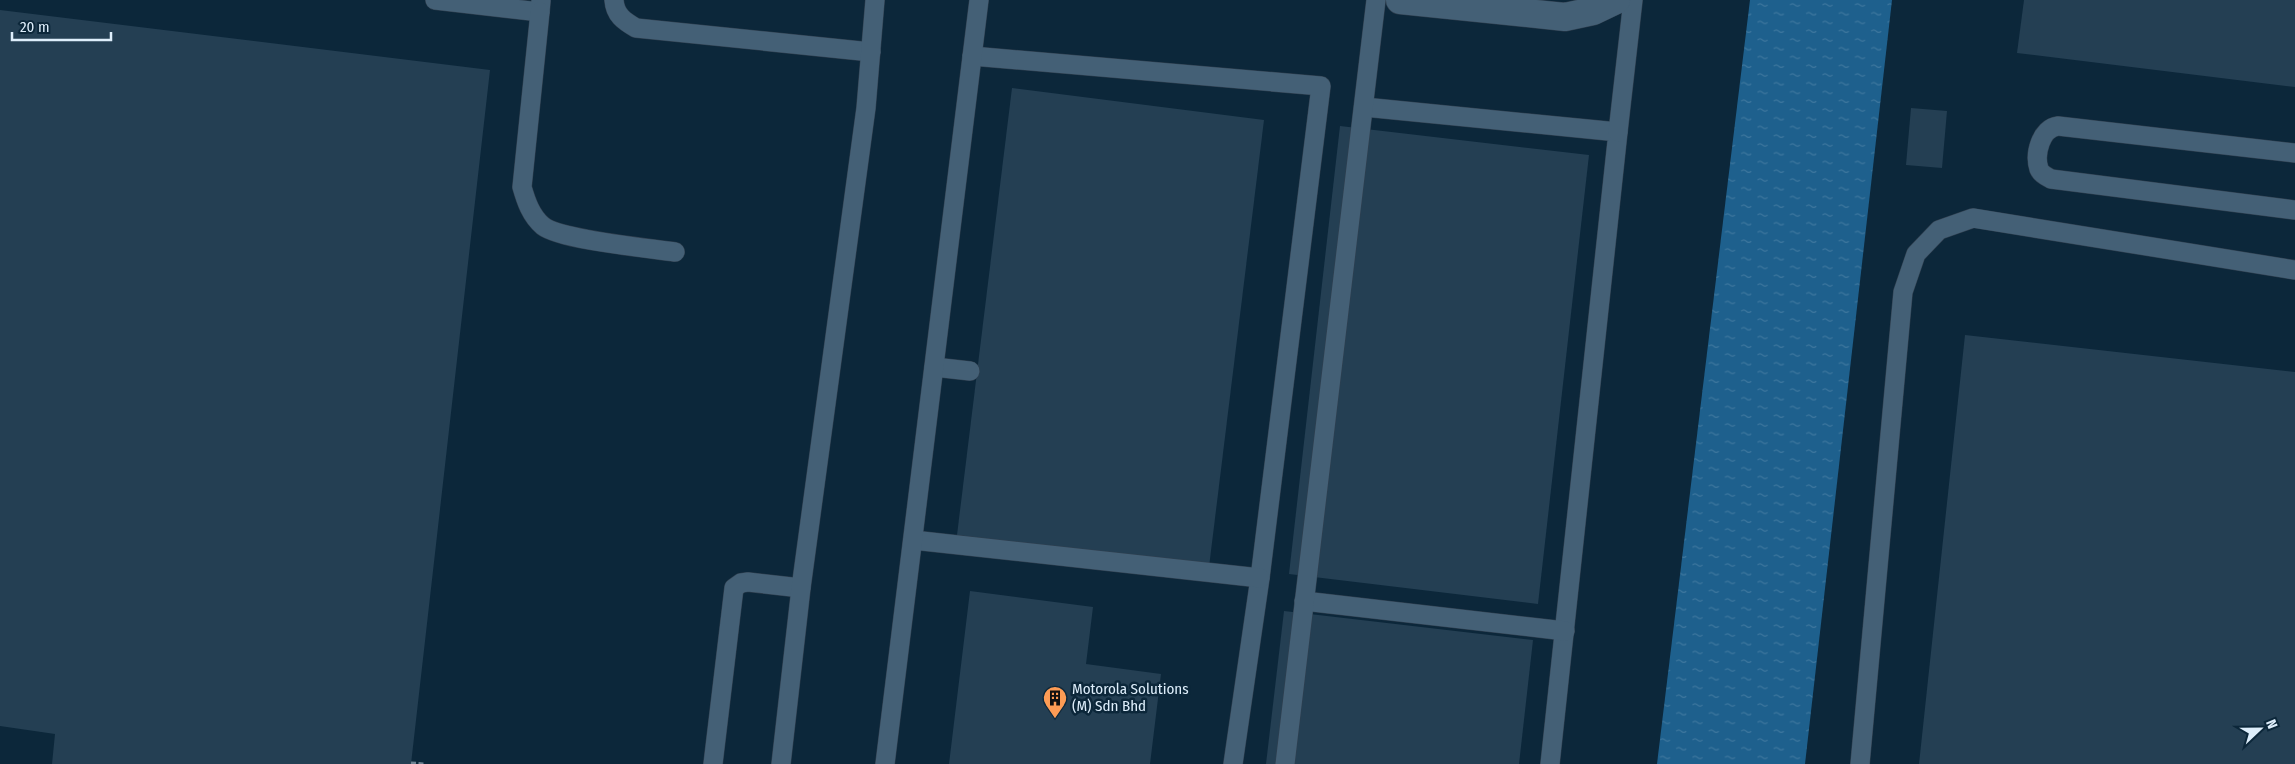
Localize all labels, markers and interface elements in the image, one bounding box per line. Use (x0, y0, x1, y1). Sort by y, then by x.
scale bar (12, 10, 111, 42)
text: 20 m (20, 18, 50, 36)
place label: Motorola Solutions (M) Sdn Bhd (1072, 680, 1189, 715)
building icon: Motorola Solutions (M) Sdn Bhd (1042, 685, 1068, 719)
north arrow (2235, 704, 2285, 754)
text: N (2262, 717, 2281, 731)

